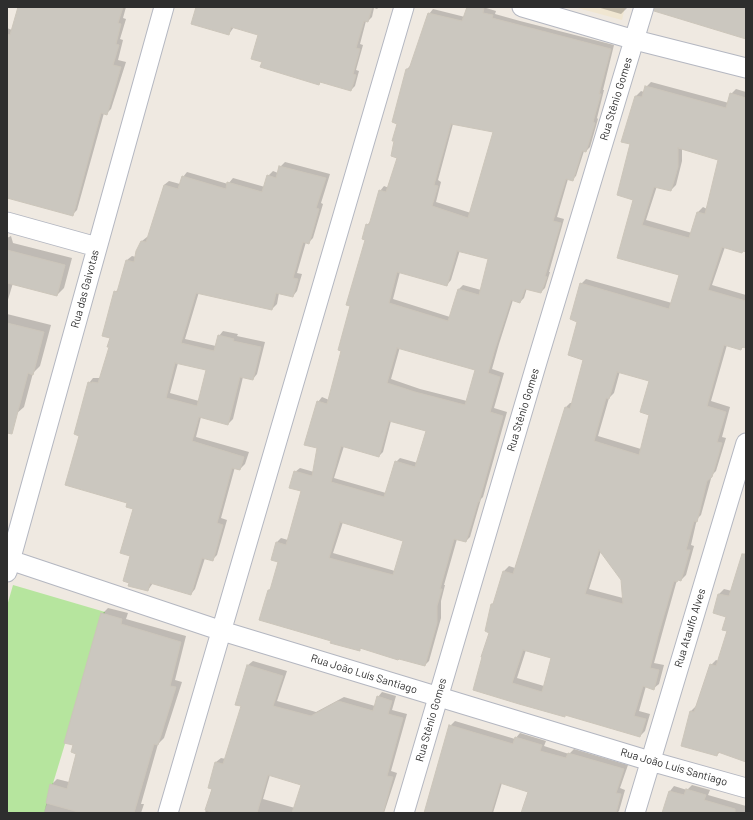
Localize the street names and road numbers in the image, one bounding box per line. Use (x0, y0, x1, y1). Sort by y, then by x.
street label: Rua Stênio Gomes (597, 56, 635, 142)
street label: Rua das Gaivotas (68, 248, 102, 330)
street label: Rua Stênio Gomes (504, 367, 542, 453)
street label: Rua Ataulfo Alves (672, 587, 708, 669)
street label: Rua João Luís Santiago (309, 651, 419, 697)
street label: Rua Stênio Gomes (413, 677, 449, 763)
street label: Rua João Luís Santiago (619, 745, 729, 789)

